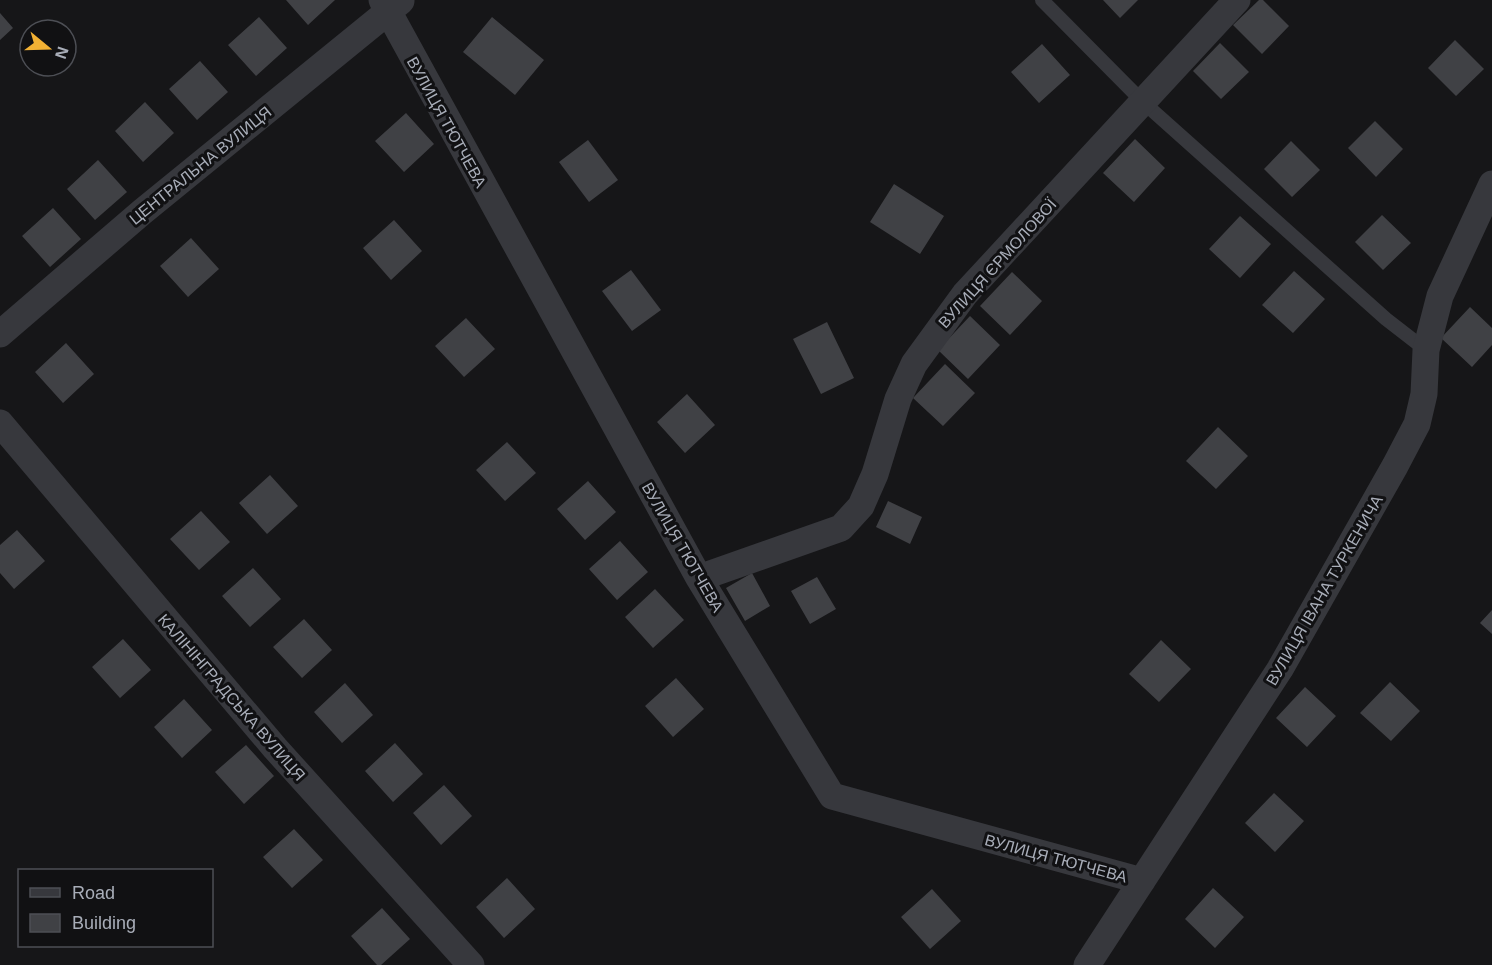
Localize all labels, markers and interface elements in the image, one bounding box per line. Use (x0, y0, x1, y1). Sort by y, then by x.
north arrow (18, 18, 78, 78)
text: N (52, 44, 72, 61)
street label: ВУЛИЦЯ ТЮТЧЕВА (404, 54, 490, 191)
street label: ЦЕНТРАЛЬНА ВУЛИЦЯ (126, 103, 275, 228)
street label: ВУЛИЦЯ ЄРМОЛОВОЇ (935, 195, 1060, 331)
street label: ВУЛИЦЯ ТЮТЧЕВА (639, 480, 727, 615)
street label: ВУЛИЦЯ ІВАНА ТУРКЕНИЧА (1263, 492, 1386, 688)
street label: КАЛІНІНГРАДСЬКА ВУЛИЦЯ (155, 611, 309, 784)
street label: ВУЛИЦЯ ТЮТЧЕВА (983, 831, 1129, 886)
legend (18, 869, 213, 947)
text: Road (72, 883, 115, 903)
text: Building (72, 913, 136, 933)

